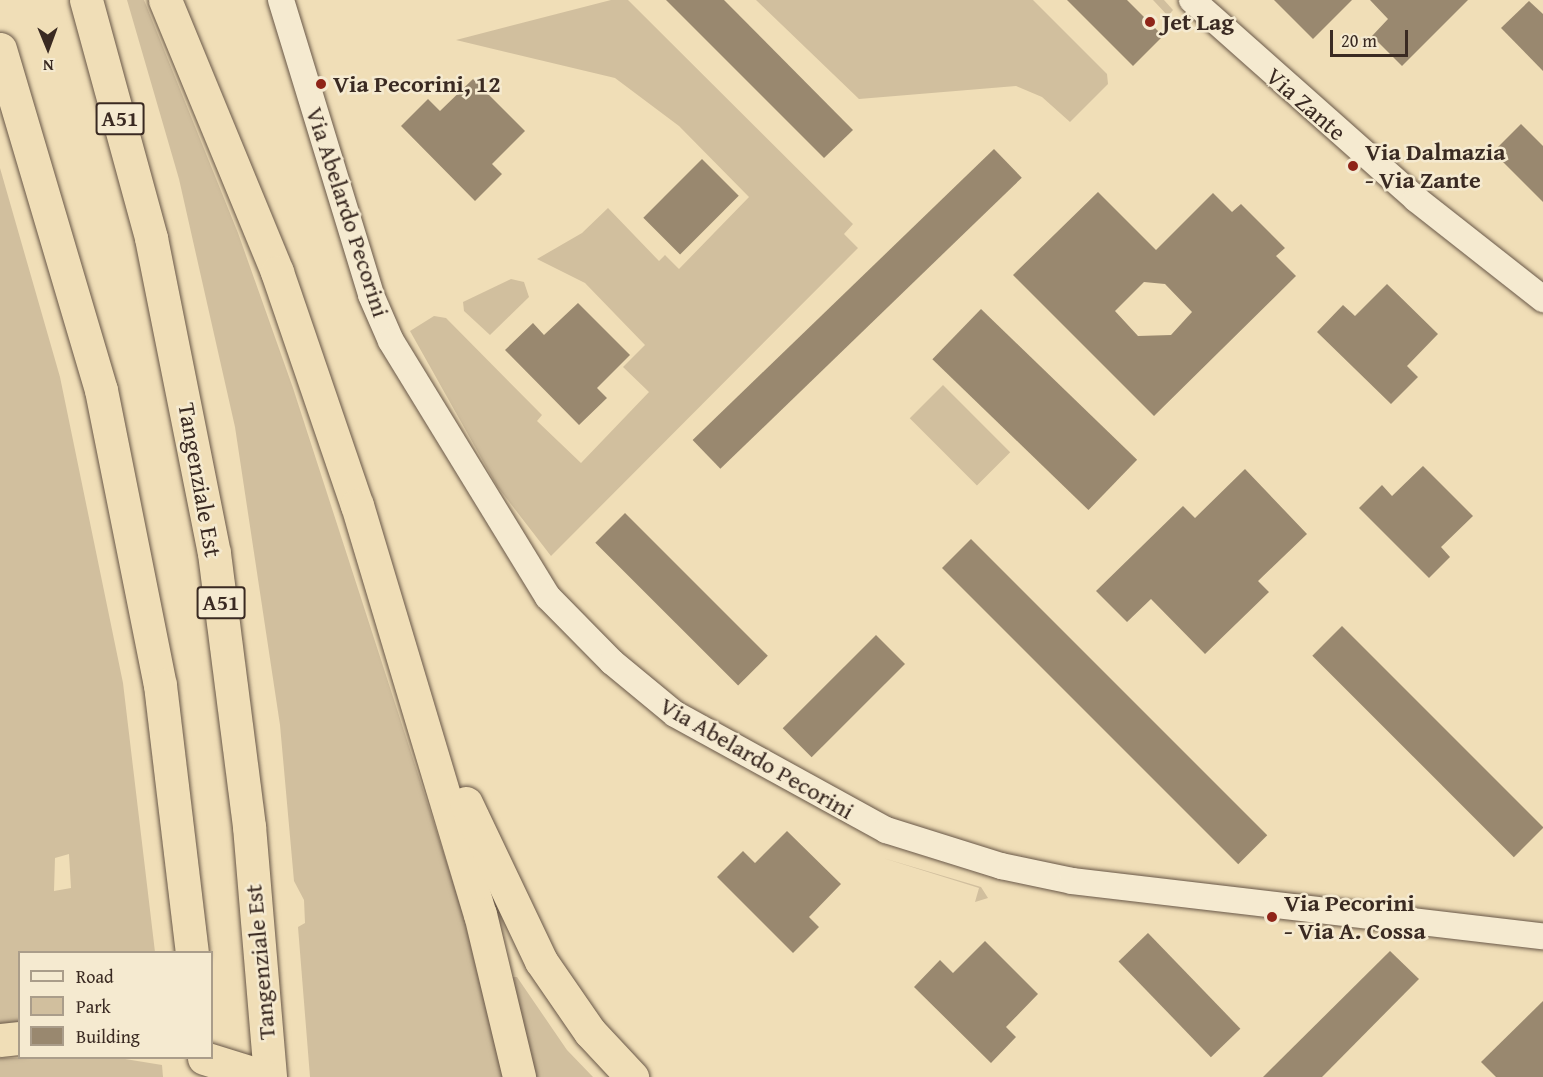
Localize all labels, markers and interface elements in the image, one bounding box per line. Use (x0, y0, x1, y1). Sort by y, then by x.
place label: Jet Lag (1162, 8, 1234, 36)
marker: Jet Lag (1143, 15, 1157, 29)
north arrow (18, 18, 78, 78)
scale bar (1333, 18, 1411, 56)
text: 20 m (1341, 27, 1377, 54)
text: N (43, 54, 54, 78)
street label: Via Zante (1260, 62, 1352, 146)
place label: Via Pecorini, 12 (333, 70, 501, 98)
marker: Via Pecorini, 12 (314, 77, 328, 91)
road number: A51 (94, 100, 146, 138)
street label: Via Abelardo Pecorini (300, 103, 396, 321)
place label: Via Dalmazia - Via Zante (1365, 138, 1506, 194)
marker: Via Dalmazia - Via Zante (1346, 159, 1360, 173)
street label: Tangenziale Est (172, 401, 228, 559)
road number: A51 (196, 584, 246, 622)
street label: Via Abelardo Pecorini (655, 691, 859, 825)
street label: Tangenziale Est (239, 883, 281, 1041)
place label: Via Pecorini - Via A. Cossa (1284, 889, 1426, 945)
marker: Via Pecorini - Via A. Cossa (1265, 910, 1279, 924)
legend (18, 951, 213, 1059)
text: Road (76, 963, 114, 990)
text: Park (76, 993, 111, 1020)
text: Building (76, 1023, 140, 1050)

